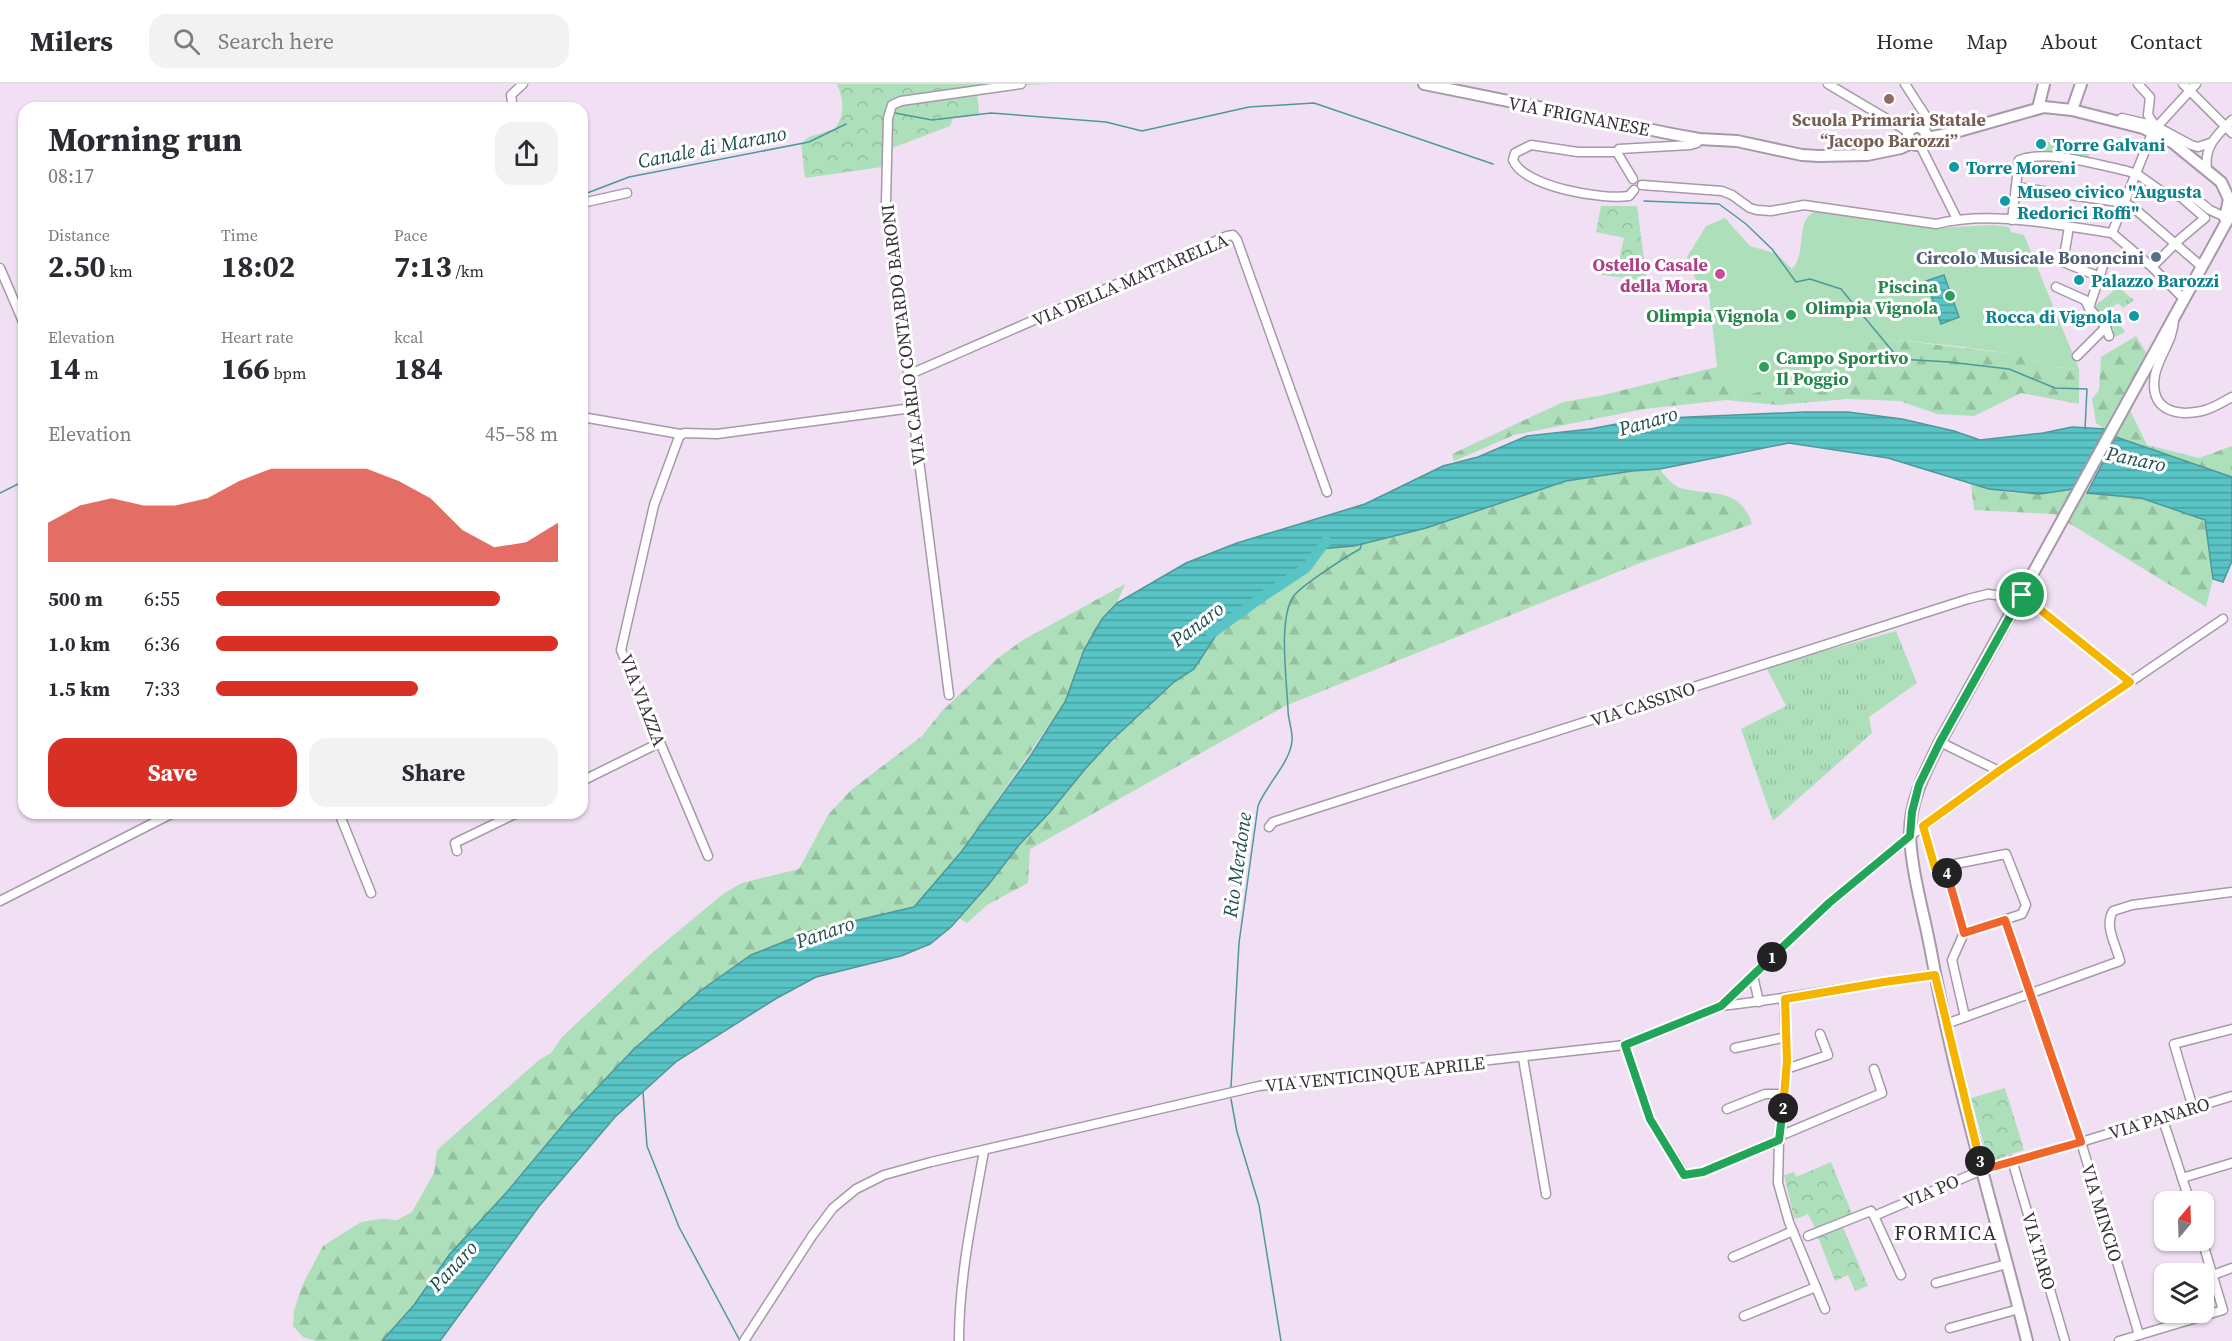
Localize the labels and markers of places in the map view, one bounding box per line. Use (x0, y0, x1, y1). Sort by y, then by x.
marker: Scuola Primaria Statale “Jacopo Barozzi” (1882, 92, 1896, 106)
place label: Scuola Primaria Statale “Jacopo Barozzi” (1792, 107, 1986, 153)
place label: Torre Galvani (2053, 132, 2166, 157)
marker: Torre Galvani (2034, 137, 2048, 151)
place label: Torre Moreni (1966, 155, 2076, 180)
marker: Torre Moreni (1947, 160, 1961, 174)
place label: Museo civico "Augusta Redorici Roffi" (2017, 179, 2202, 225)
marker: Museo civico "Augusta Redorici Roffi" (1998, 194, 2012, 208)
place label: Circolo Musicale Bononcini (1916, 245, 2144, 270)
marker: Circolo Musicale Bononcini (2149, 250, 2163, 264)
place label: Ostello Casale della Mora (1593, 252, 1708, 298)
marker: Ostello Casale della Mora (1713, 267, 1727, 281)
place label: Palazzo Barozzi (2091, 268, 2219, 293)
marker: Palazzo Barozzi (2072, 273, 2086, 287)
place label: Piscina Olimpia Vignola (1805, 274, 1938, 320)
marker: Piscina Olimpia Vignola (1943, 289, 1957, 303)
place label: Olimpia Vignola (1646, 303, 1779, 328)
place label: Rocca di Vignola (1985, 304, 2122, 329)
marker: Olimpia Vignola (1784, 308, 1798, 322)
marker: Rocca di Vignola (2127, 309, 2141, 323)
place label: Campo Sportivo Il Poggio (1776, 345, 1908, 391)
marker: Campo Sportivo Il Poggio (1757, 360, 1771, 374)
pin (1996, 569, 2047, 620)
pin: 4 (1932, 858, 1962, 888)
pin: 1 (1757, 942, 1787, 972)
pin: 2 (1768, 1093, 1798, 1123)
pin: 3 (1965, 1146, 1995, 1176)

